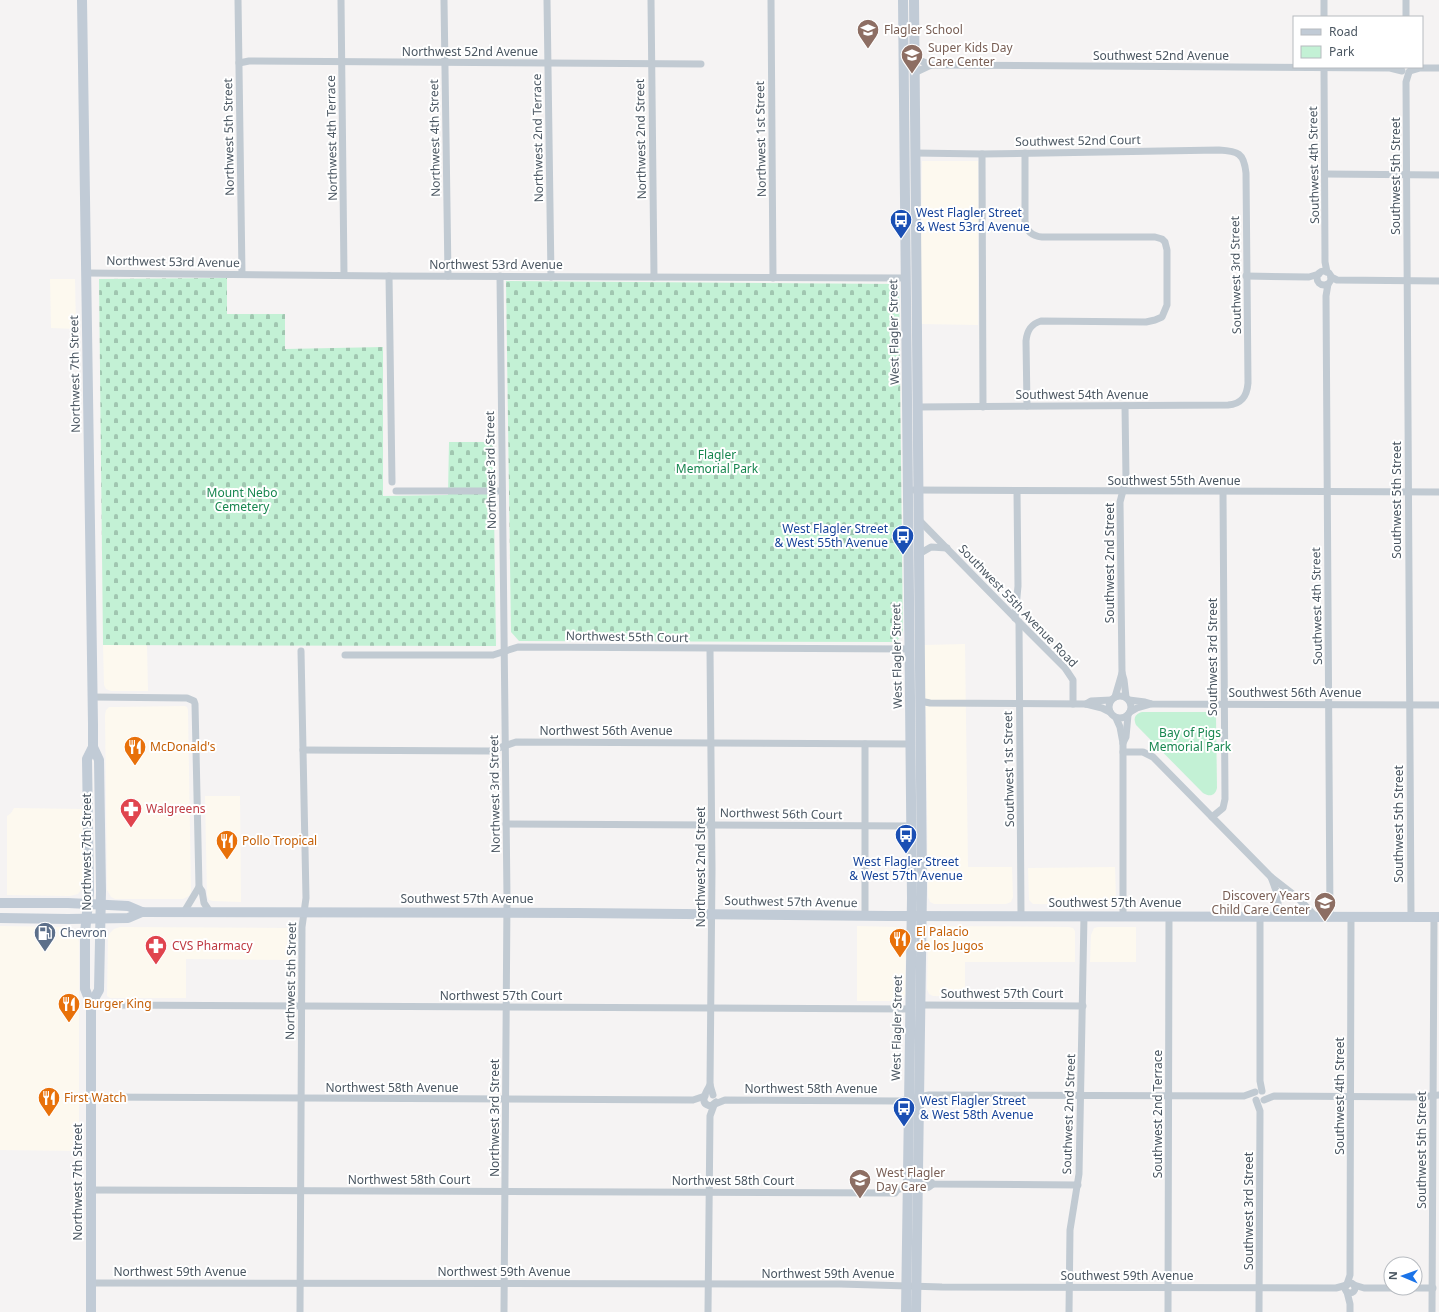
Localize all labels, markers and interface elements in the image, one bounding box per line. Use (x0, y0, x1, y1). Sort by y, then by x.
legend (1293, 16, 1423, 68)
school or university icon: Flagler School (855, 17, 881, 50)
place label: Flagler School (884, 21, 963, 38)
text: Road (1329, 23, 1358, 40)
place label: Super Kids Day Care Center (928, 39, 1013, 70)
school or university icon: Super Kids Day Care Center (899, 42, 925, 75)
street label: Northwest 52nd Avenue (402, 43, 538, 60)
text: Park (1329, 43, 1355, 60)
street label: Southwest 52nd Avenue (1093, 47, 1229, 64)
street label: Northwest 2nd Terrace (528, 73, 547, 203)
street label: Northwest 4th Terrace (322, 75, 341, 201)
street label: Northwest 5th Street (219, 77, 238, 196)
street label: Northwest 4th Street (425, 78, 444, 197)
street label: Northwest 2nd Street (631, 78, 650, 200)
street label: Northwest 1st Street (751, 80, 770, 197)
street label: Southwest 4th Street (1304, 105, 1323, 224)
street label: Southwest 5th Street (1387, 117, 1404, 235)
street label: Southwest 52nd Court (1015, 131, 1142, 150)
place label: West Flagler Street & West 53rd Avenue (916, 204, 1030, 235)
bus stop icon: West Flagler Street & West 53rd Avenue (888, 207, 914, 240)
street label: Southwest 3rd Street (1226, 215, 1245, 334)
street label: Northwest 53rd Avenue (106, 252, 240, 271)
street label: Northwest 53rd Avenue (429, 256, 563, 273)
street label: West Flagler Street (884, 278, 903, 385)
street label: Northwest 7th Street (65, 314, 84, 433)
street label: Southwest 54th Avenue (1015, 386, 1149, 403)
street label: Northwest 3rd Street (481, 410, 500, 529)
street label: Southwest 5th Street (1388, 441, 1405, 559)
park label: Flagler Memorial Park (676, 446, 759, 477)
street label: Southwest 55th Avenue (1107, 472, 1241, 489)
park label: Mount Nebo Cemetery (207, 484, 277, 515)
street label: Southwest 2nd Street (1101, 502, 1118, 623)
place label: West Flagler Street & West 55th Avenue (774, 520, 889, 551)
bus stop icon: West Flagler Street & West 55th Avenue (890, 523, 916, 556)
street label: Southwest 55th Avenue Road (955, 540, 1082, 671)
street label: Southwest 4th Street (1307, 546, 1326, 665)
street label: Southwest 3rd Street (1204, 597, 1221, 716)
street label: West Flagler Street (887, 602, 906, 709)
street label: Northwest 55th Court (566, 627, 689, 646)
street label: Southwest 56th Avenue (1228, 684, 1362, 701)
street label: Southwest 1st Street (999, 710, 1018, 827)
street label: Northwest 56th Avenue (539, 722, 673, 739)
park label: Bay of Pigs Memorial Park (1149, 724, 1232, 755)
restaurant icon: McDonald's (122, 734, 148, 767)
street label: Northwest 3rd Street (485, 734, 504, 853)
place label: McDonald's (150, 738, 216, 755)
street label: Southwest 5th Street (1390, 765, 1407, 883)
street label: Northwest 7th Street (78, 792, 95, 911)
pharmacy icon: Walgreens (118, 796, 144, 829)
place label: Walgreens (146, 800, 206, 817)
street label: Northwest 56th Court (720, 804, 843, 823)
street label: Northwest 2nd Street (692, 806, 709, 927)
bus stop icon: West Flagler Street & West 57th Avenue (893, 822, 919, 855)
restaurant icon: Pollo Tropical (214, 828, 240, 861)
place label: Pollo Tropical (242, 832, 317, 849)
place label: West Flagler Street & West 57th Avenue (849, 853, 963, 884)
place label: Discovery Years Child Care Center (1212, 887, 1310, 918)
street label: Southwest 57th Avenue (400, 890, 534, 907)
school or university icon: Discovery Years Child Care Center (1312, 890, 1338, 923)
street label: Southwest 57th Avenue (724, 892, 858, 911)
street label: Southwest 57th Avenue (1048, 894, 1182, 911)
fuel station icon: Chevron (32, 920, 58, 953)
street label: Northwest 5th Street (281, 921, 300, 1040)
place label: El Palacio de los Jugos (916, 923, 984, 954)
place label: Chevron (60, 924, 107, 941)
restaurant icon: El Palacio de los Jugos (887, 926, 913, 959)
pharmacy icon: CVS Pharmacy (143, 933, 169, 966)
place label: CVS Pharmacy (172, 937, 254, 954)
street label: West Flagler Street (887, 974, 906, 1081)
street label: Southwest 57th Court (941, 985, 1064, 1002)
street label: Northwest 57th Court (440, 987, 563, 1004)
restaurant icon: Burger King (56, 991, 82, 1024)
place label: Burger King (84, 995, 152, 1012)
street label: Southwest 4th Street (1331, 1037, 1348, 1155)
street label: Southwest 2nd Terrace (1149, 1049, 1166, 1178)
street label: Southwest 2nd Street (1058, 1053, 1079, 1175)
street label: Northwest 3rd Street (486, 1058, 503, 1177)
street label: Northwest 58th Avenue (325, 1079, 459, 1096)
street label: Northwest 58th Avenue (744, 1080, 878, 1097)
restaurant icon: First Watch (36, 1085, 62, 1118)
place label: First Watch (64, 1089, 127, 1106)
street label: Southwest 5th Street (1413, 1091, 1430, 1209)
place label: West Flagler Street & West 58th Avenue (920, 1092, 1034, 1123)
bus stop icon: West Flagler Street & West 58th Avenue (891, 1095, 917, 1128)
street label: Northwest 7th Street (69, 1122, 86, 1241)
street label: Southwest 3rd Street (1240, 1151, 1257, 1270)
place label: West Flagler Day Care (876, 1164, 945, 1195)
school or university icon: West Flagler Day Care (847, 1167, 873, 1200)
street label: Northwest 58th Court (348, 1171, 471, 1188)
street label: Northwest 58th Court (672, 1172, 795, 1189)
north arrow (1383, 1256, 1423, 1296)
street label: Northwest 59th Avenue (113, 1263, 247, 1280)
street label: Northwest 59th Avenue (437, 1263, 571, 1280)
street label: Northwest 59th Avenue (761, 1265, 895, 1282)
street label: Southwest 59th Avenue (1060, 1267, 1194, 1284)
text: N (1385, 1271, 1400, 1280)

